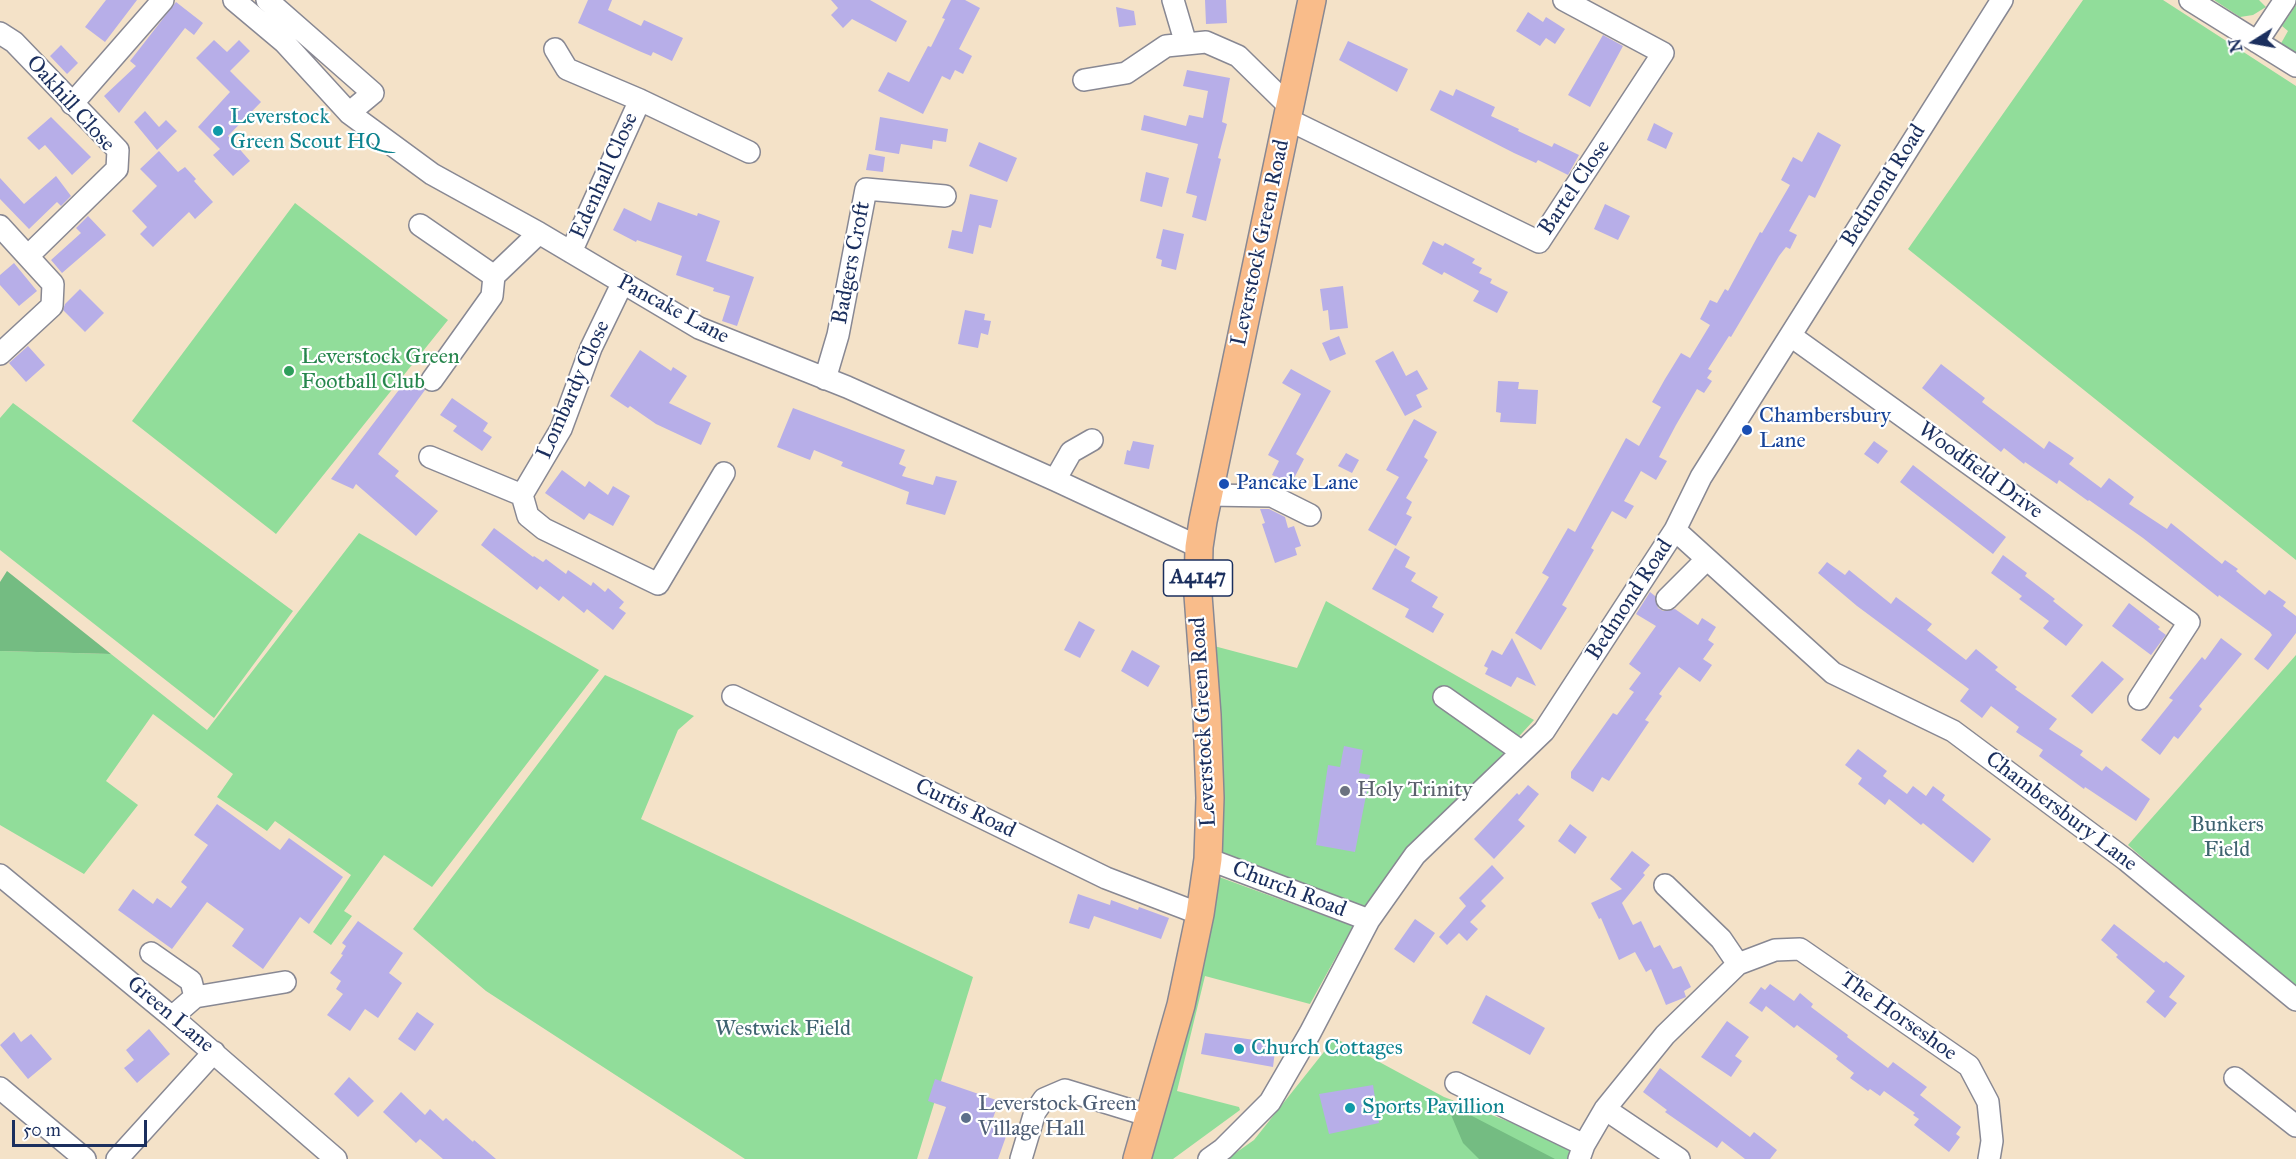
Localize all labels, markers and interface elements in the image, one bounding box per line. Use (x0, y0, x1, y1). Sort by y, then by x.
north arrow (2224, 12, 2284, 72)
text: N (2225, 37, 2246, 54)
street label: Oakhill Close (20, 50, 120, 158)
place label: Leverstock Green Scout HQ (230, 105, 381, 156)
street label: Edenhall Close (565, 109, 645, 243)
street label: Bedmond Road (1836, 120, 1932, 252)
marker: Leverstock Green Scout HQ (211, 124, 225, 138)
street label: Bartel Close (1534, 135, 1616, 241)
street label: Leverstock Green Road (1226, 137, 1296, 349)
street label: Badgers Croft (827, 199, 877, 327)
street label: Pancake Lane (613, 270, 733, 350)
street label: Lombardy Close (532, 316, 616, 464)
place label: Leverstock Green Football Club (301, 345, 460, 396)
marker: Leverstock Green Football Club (282, 364, 296, 378)
place label: Chambersbury Lane (1759, 404, 1891, 456)
street label: Woodfield Drive (1912, 417, 2048, 525)
marker: Chambersbury Lane (1740, 423, 1754, 437)
place label: Pancake Lane (1236, 471, 1359, 497)
marker: Pancake Lane (1217, 477, 1231, 491)
street label: Bedmond Road (1581, 535, 1679, 665)
road number: A4147 (1164, 560, 1232, 596)
street label: Leverstock Green Road (1185, 616, 1223, 828)
street label: Chambersbury Lane (1980, 746, 2142, 878)
street label: Curtis Road (910, 773, 1020, 845)
place label: Holy Trinity (1357, 778, 1472, 804)
marker: Holy Trinity (1338, 784, 1352, 798)
park label: Bunkers Field (2190, 813, 2264, 864)
street label: Church Road (1228, 856, 1350, 924)
street label: The Horseshoe (1834, 967, 1962, 1067)
street label: Green Lane (121, 971, 219, 1059)
park label: Westwick Field (715, 1017, 851, 1043)
place label: Church Cottages (1251, 1036, 1403, 1062)
marker: Church Cottages (1232, 1042, 1246, 1056)
place label: Leverstock Green Village Hall (978, 1092, 1137, 1144)
place label: Sports Pavillion (1362, 1095, 1505, 1121)
marker: Sports Pavillion (1343, 1101, 1357, 1115)
scale bar (15, 1108, 150, 1146)
marker: Leverstock Green Village Hall (959, 1111, 973, 1125)
text: 50 m (23, 1119, 61, 1141)

